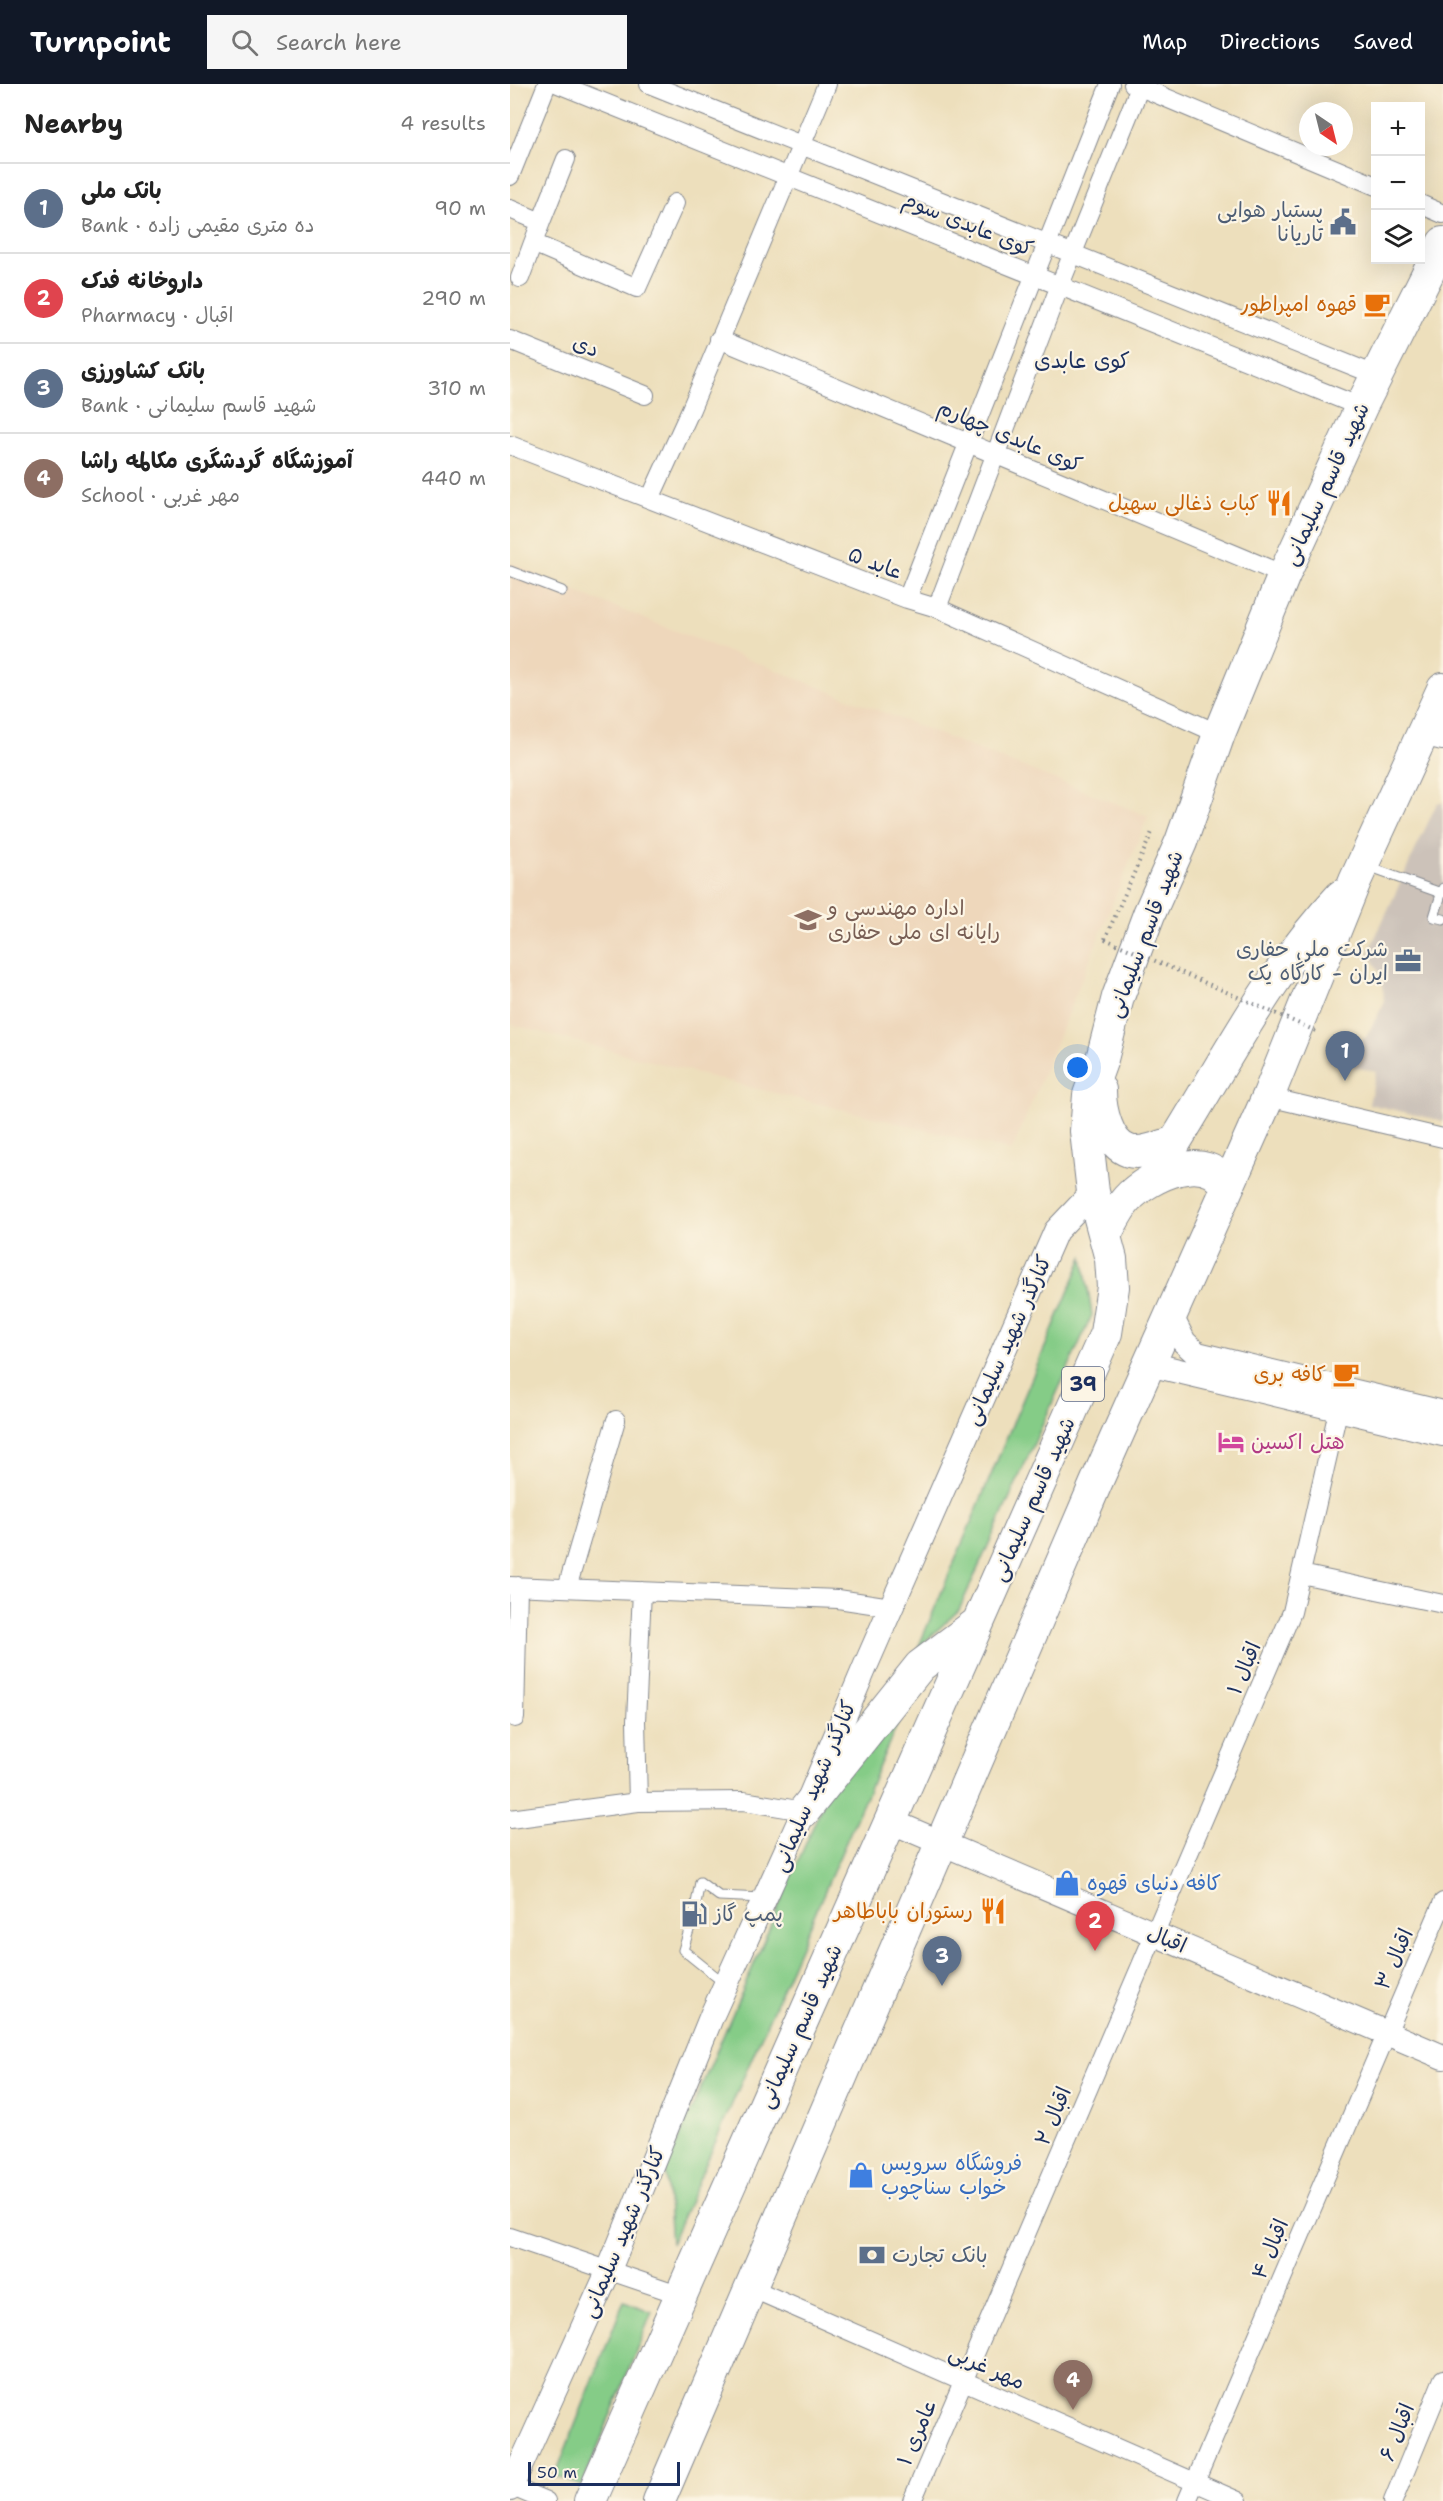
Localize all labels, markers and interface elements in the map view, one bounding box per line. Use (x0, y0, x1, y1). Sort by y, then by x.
search box (207, 15, 627, 69)
text: Turnpoint (30, 23, 171, 61)
icon: search (228, 26, 261, 59)
text: Search here (276, 28, 402, 57)
text: Map (1142, 28, 1187, 56)
text: Directions (1220, 28, 1320, 56)
text: Saved (1353, 28, 1413, 56)
north arrow (1299, 102, 1353, 156)
map controls (1371, 102, 1425, 264)
button: + (1371, 102, 1425, 156)
text: Nearby (24, 106, 123, 141)
text: 4 results (400, 110, 486, 136)
button: − (1371, 156, 1425, 210)
text: بانک ملی (81, 176, 162, 205)
street label: کوی عابدی سوم (898, 185, 1037, 265)
text: 1 (39, 195, 48, 221)
text: 90 m (434, 195, 486, 221)
place label: پستبار هوایی تاریانا (1217, 196, 1324, 248)
public building icon: پستبار هوایی تاریانا (1328, 207, 1358, 237)
button: layers (1371, 210, 1425, 264)
text: Bank · ده متری مقیمی زاده (81, 212, 314, 238)
text: داروخانه فدک (81, 266, 203, 295)
text: 2 (37, 285, 51, 311)
text: 290 m (421, 285, 486, 311)
cafe icon: قهوه امپراطور (1362, 289, 1392, 319)
place label: قهوه امپراطور (1240, 290, 1357, 318)
text: Pharmacy · اقبال (81, 302, 233, 328)
street label: دی (569, 328, 603, 364)
district label: کوی عابدی (1034, 346, 1130, 375)
text: بانک کشاورزی (81, 356, 205, 385)
text: 3 (37, 375, 51, 401)
text: 310 m (427, 375, 486, 401)
text: Bank · شهید قاسم سلیمانی (81, 392, 316, 418)
street label: کوی عابدی چهارم (933, 393, 1086, 481)
street label: شهید قاسم سلیمانی (1276, 398, 1378, 571)
text: آموزشگاه گردشگری مکالمه راشا (81, 446, 353, 475)
text: 4 (37, 465, 51, 491)
text: 440 m (421, 465, 486, 491)
text: School · مهر غربی (81, 482, 240, 508)
restaurant icon: کباب ذغالی سهیل (1264, 488, 1294, 518)
place label: کباب ذغالی سهیل (1108, 489, 1259, 517)
street label: عابد ۵ (844, 540, 906, 586)
street label: شهید قاسم سلیمانی (1100, 846, 1192, 1022)
place label: اداره مهندسی و رایانه ای ملی حفاری (826, 894, 1000, 946)
school or university icon: اداره مهندسی و رایانه ای ملی حفاری (793, 905, 823, 935)
place label: شرکت ملی حفاری ایران - کارگاه یک (1236, 935, 1388, 987)
office icon: شرکت ملی حفاری ایران - کارگاه یک (1393, 946, 1423, 976)
pin: 1 (1326, 1032, 1364, 1081)
your location (1063, 1053, 1092, 1082)
street label: کنارگذر شهید سلیمانی (958, 1250, 1058, 1430)
cafe icon: کافه بری (1331, 1359, 1361, 1389)
place label: کافه بری (1253, 1360, 1326, 1388)
road number: 39 (1062, 1367, 1104, 1401)
street label: شهید قاسم سلیمانی (984, 1413, 1084, 1586)
hotel icon: هتل اکسین (1216, 1427, 1246, 1457)
place label: هتل اکسین (1251, 1428, 1345, 1456)
street label: اقبال ۱ (1220, 1637, 1268, 1699)
street label: کنارگذر شهید سلیمانی (765, 1696, 863, 1876)
shop icon: کافه دنیای قهوه (1052, 1868, 1082, 1898)
place label: کافه دنیای قهوه (1087, 1869, 1221, 1897)
restaurant icon: رستوران باباطاهر (978, 1896, 1008, 1926)
place label: رستوران باباطاهر (832, 1897, 973, 1925)
fuel station icon: پمپ گاز (679, 1899, 709, 1929)
place label: پمپ گاز (712, 1900, 783, 1928)
pin: 2 (1076, 1902, 1114, 1951)
street label: اقبال (1143, 1918, 1191, 1960)
street label: اقبال ۳ (1368, 1924, 1420, 1994)
pin: 3 (922, 1936, 962, 1986)
street label: شهید قاسم سلیمانی (751, 1940, 851, 2113)
street label: اقبال ۲ (1028, 2082, 1078, 2150)
street label: کنارگذر شهید سلیمانی (574, 2142, 672, 2322)
place label: فروشگاه سرویس خواب سناچوب (881, 2149, 1022, 2201)
shop icon: فروشگاه سرویس خواب سناچوب (846, 2160, 876, 2190)
street label: اقبال ۴ (1245, 2215, 1295, 2283)
bank icon: بانک تجارت (857, 2240, 887, 2270)
place label: بانک تجارت (892, 2241, 988, 2269)
street label: مهر غربی (945, 2338, 1029, 2396)
pin: 4 (1054, 2360, 1092, 2410)
street label: عامری ۱ (890, 2394, 944, 2470)
street label: اقبال ۶ (1373, 2399, 1421, 2465)
scale bar (528, 2459, 680, 2486)
text: 50 m (537, 2462, 577, 2483)

